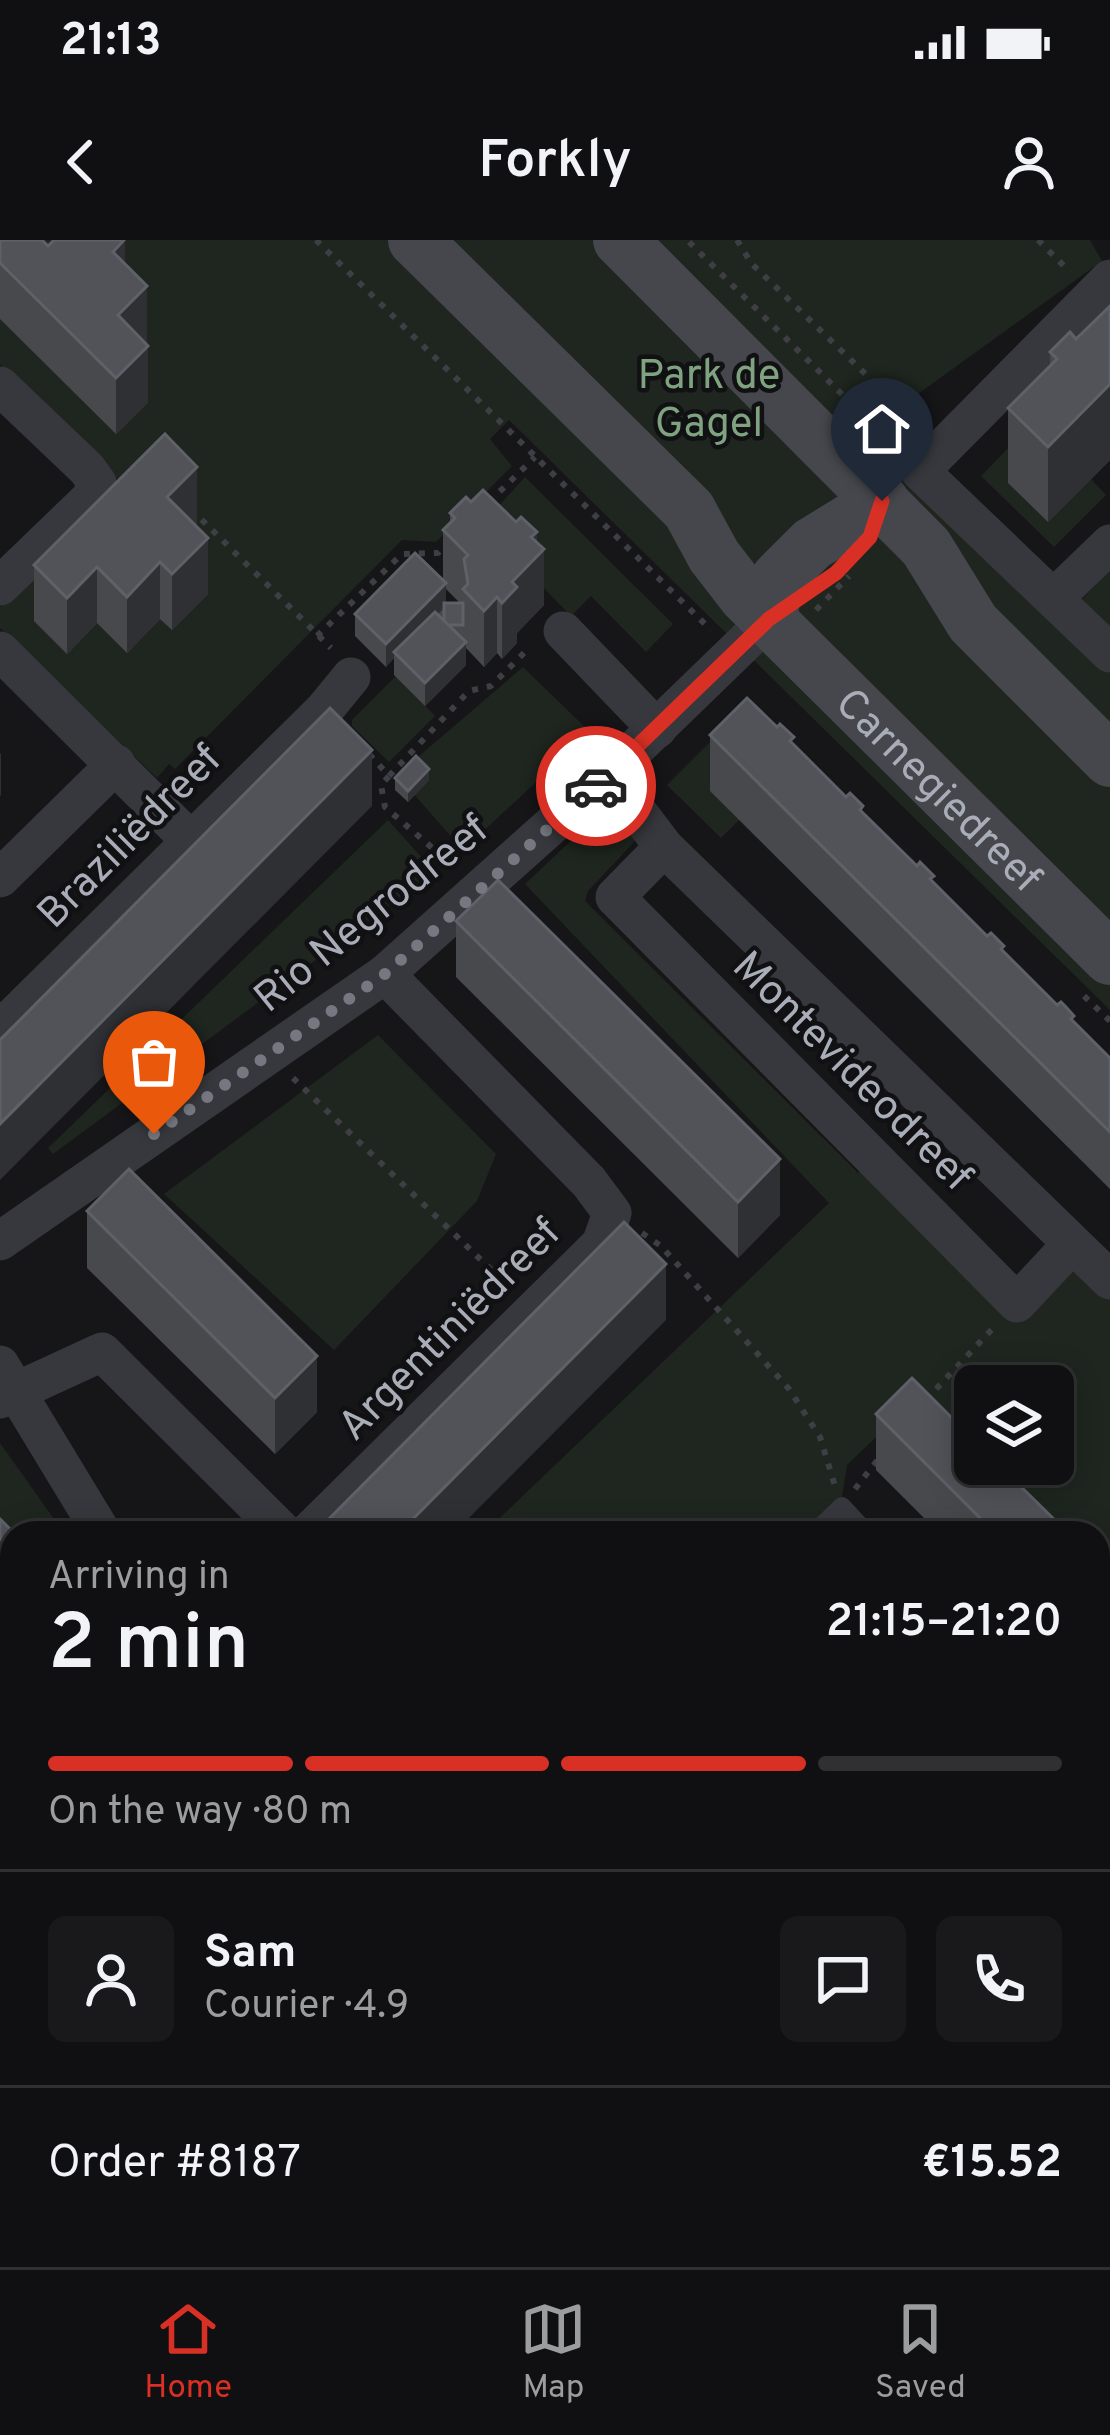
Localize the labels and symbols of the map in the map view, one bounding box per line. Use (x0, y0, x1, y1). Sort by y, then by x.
park label: Park de Gagel (638, 351, 780, 452)
pin (831, 378, 933, 501)
street label: Carnegiedreef (822, 679, 1051, 906)
courier (536, 726, 656, 846)
street label: Braziliëdreef (28, 735, 235, 942)
street label: Rio Negrodreef (245, 805, 501, 1026)
street label: Montevideodreef (719, 942, 982, 1205)
pin (103, 1011, 205, 1134)
street label: Argentiniëdreef (329, 1209, 574, 1454)

